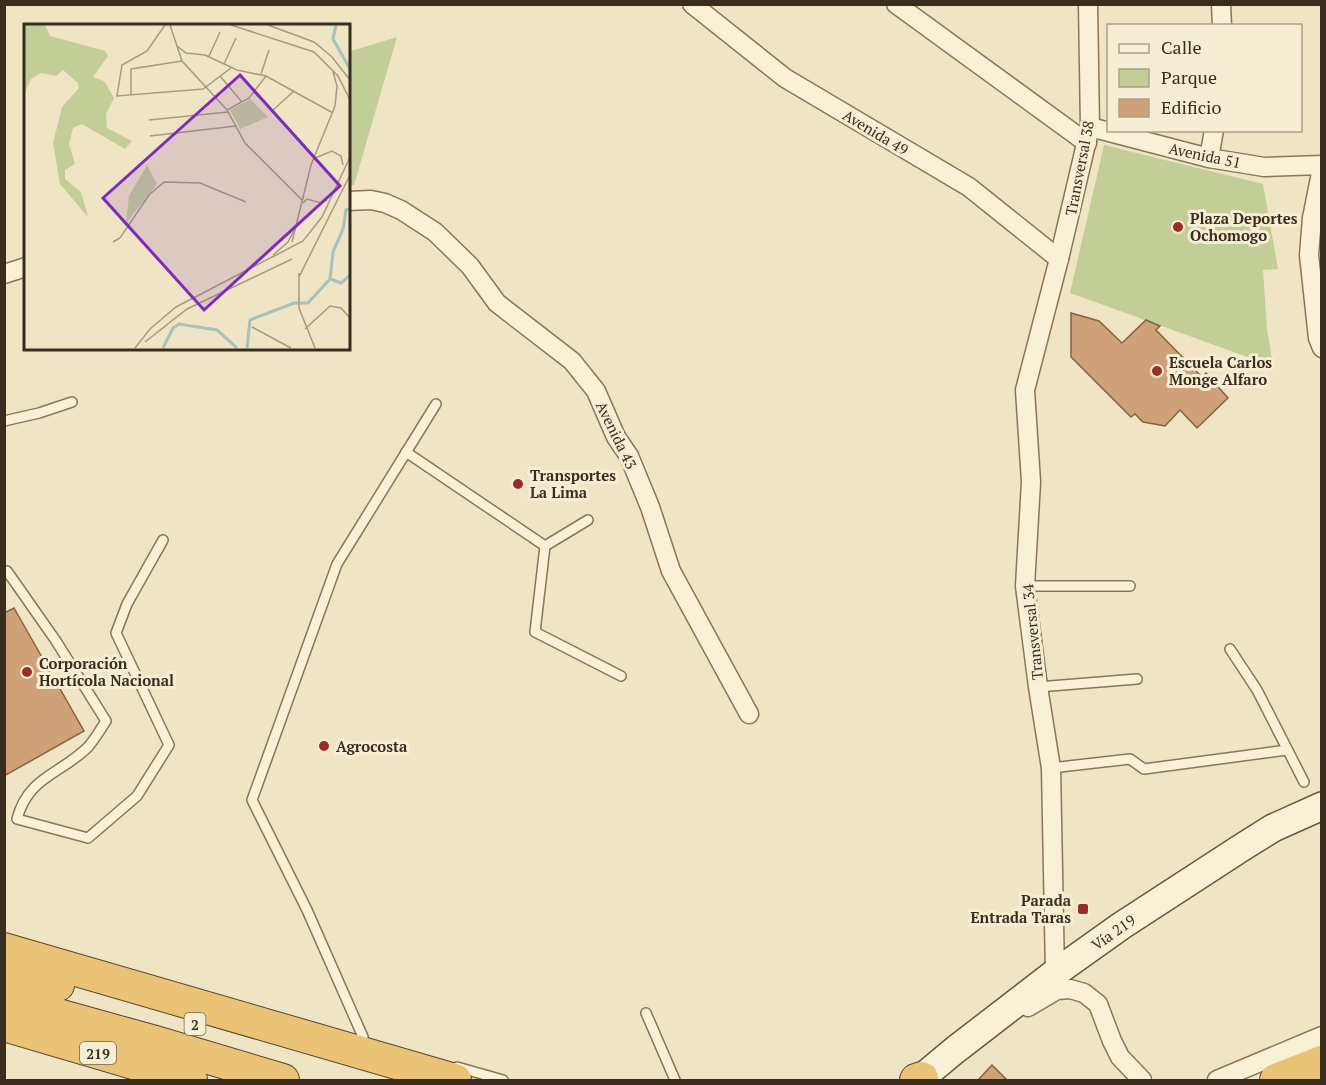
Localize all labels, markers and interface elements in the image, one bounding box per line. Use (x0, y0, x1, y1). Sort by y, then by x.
inset map (24, 24, 350, 350)
legend (1107, 24, 1302, 132)
text: Calle (1161, 35, 1202, 59)
text: Parque (1161, 65, 1217, 89)
text: Edificio (1161, 95, 1221, 119)
street label: Avenida 49 (840, 105, 912, 159)
street label: Transversal 38 (1060, 119, 1098, 217)
street label: Avenida 51 (1167, 138, 1243, 172)
place label: Plaza Deportes Ochomogo (1190, 208, 1298, 245)
marker: Plaza Deportes Ochomogo (1171, 220, 1185, 234)
place label: Escuela Carlos Monge Alfaro (1169, 352, 1272, 389)
marker: Escuela Carlos Monge Alfaro (1150, 364, 1164, 378)
street label: Avenida 43 (592, 398, 642, 472)
place label: Transportes La Lima (530, 465, 616, 502)
marker: Transportes La Lima (511, 477, 525, 491)
street label: Transversal 34 (1017, 583, 1047, 681)
place label: Corporación Hortícola Nacional (39, 653, 174, 690)
marker: Corporación Hortícola Nacional (20, 665, 34, 679)
place label: Agrocosta (336, 736, 408, 756)
marker: Agrocosta (317, 739, 331, 753)
place label: Parada Entrada Taras (971, 890, 1072, 927)
marker: Parada Entrada Taras (1076, 902, 1090, 916)
street label: Vía 219 (1087, 910, 1139, 954)
road number: 2 (184, 1013, 206, 1035)
road number: 219 (80, 1042, 116, 1064)

